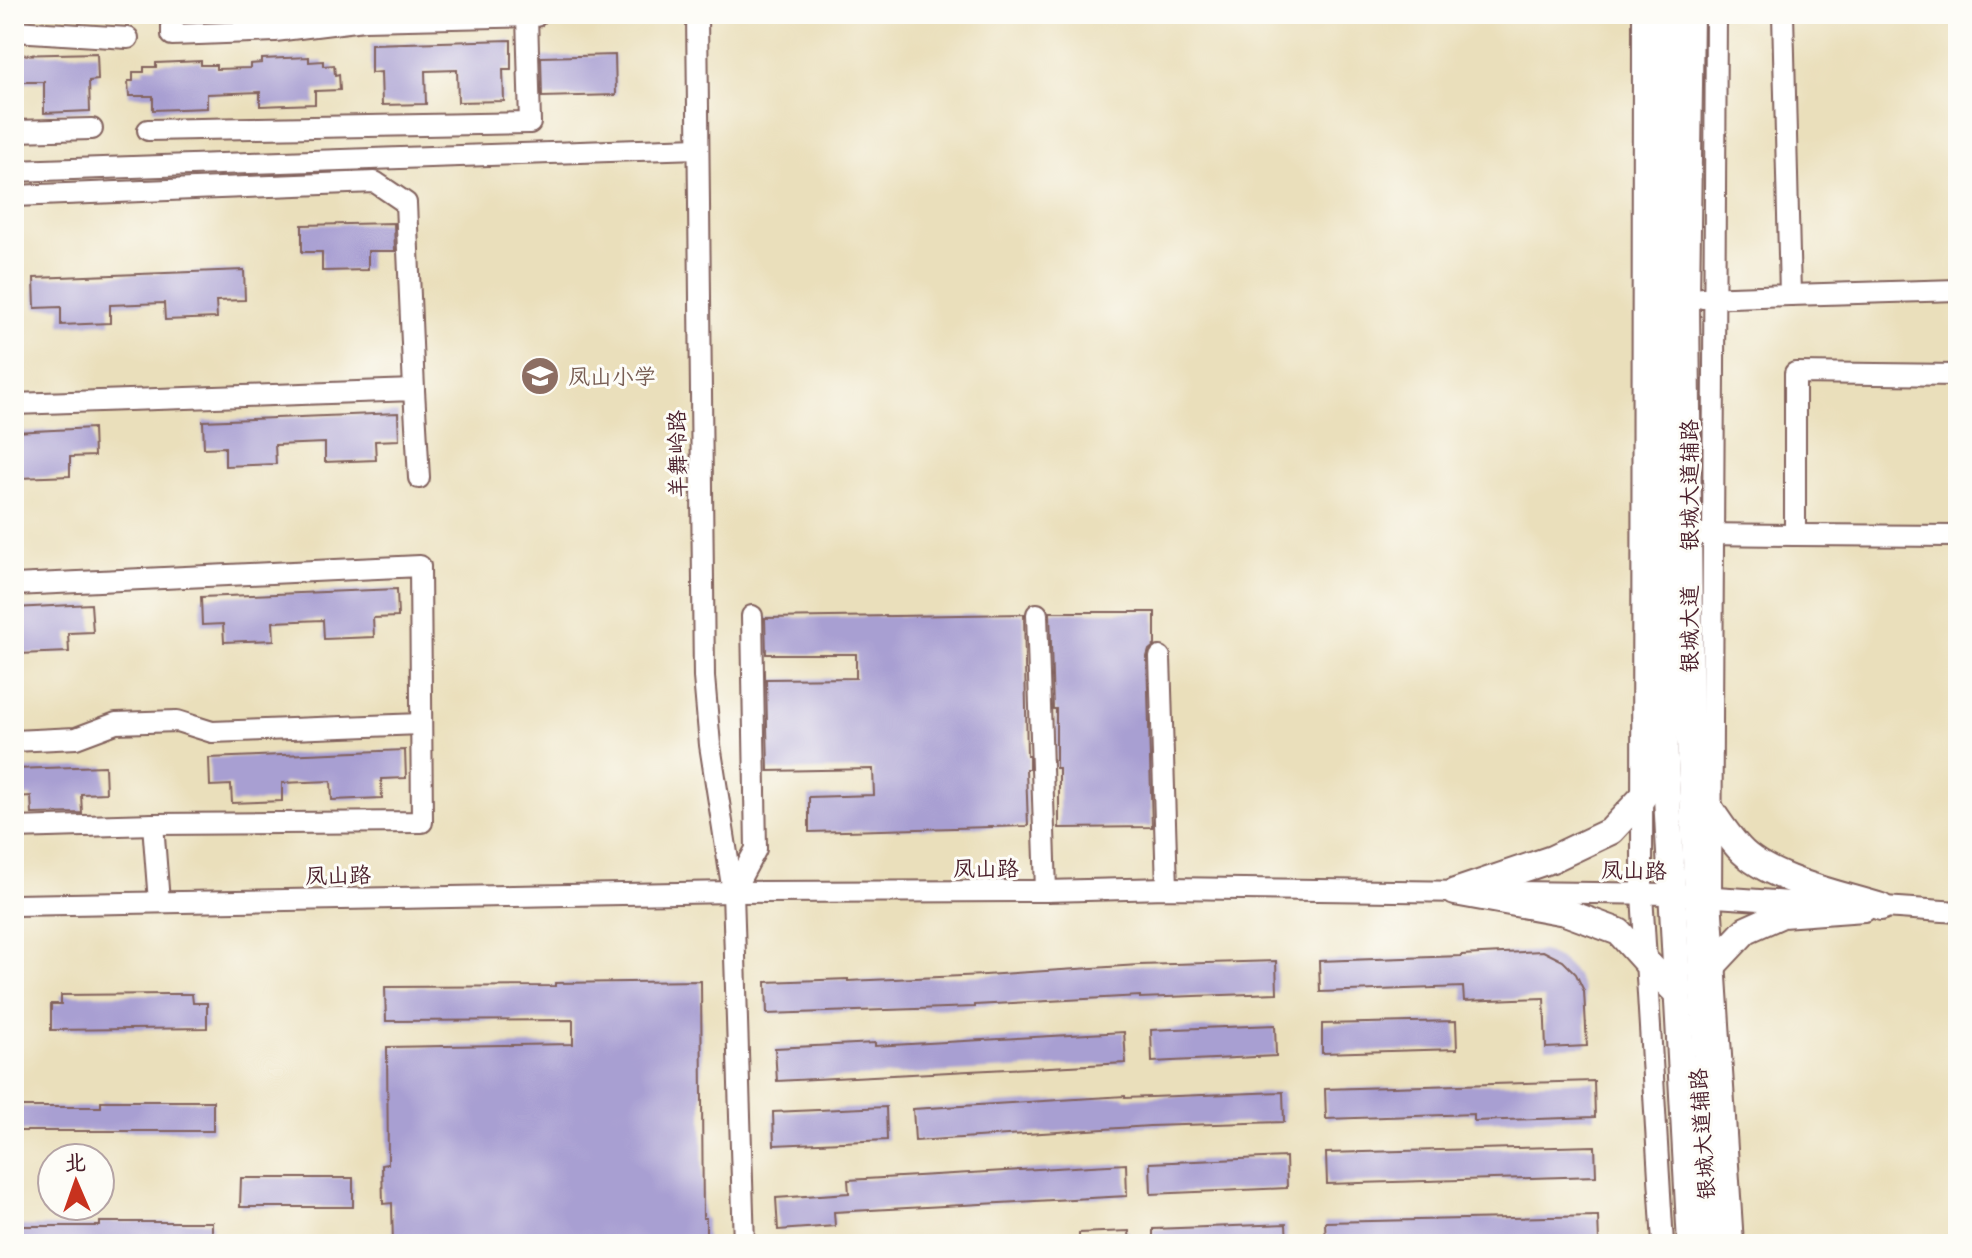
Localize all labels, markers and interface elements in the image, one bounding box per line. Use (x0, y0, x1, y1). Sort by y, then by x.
school or university icon: 凤山小学 (519, 355, 561, 397)
place label: 凤山小学 (568, 361, 656, 390)
street label: 羊舞岭路 (661, 410, 692, 498)
street label: 银城大道辅路 (1674, 419, 1703, 551)
street label: 银城大道 (1674, 585, 1703, 673)
street label: 凤山路 (953, 853, 1019, 882)
street label: 凤山路 (1601, 854, 1667, 885)
street label: 凤山路 (305, 859, 371, 890)
street label: 银城大道辅路 (1682, 1067, 1721, 1201)
north arrow (36, 1142, 116, 1222)
text: 北 (64, 1147, 87, 1176)

